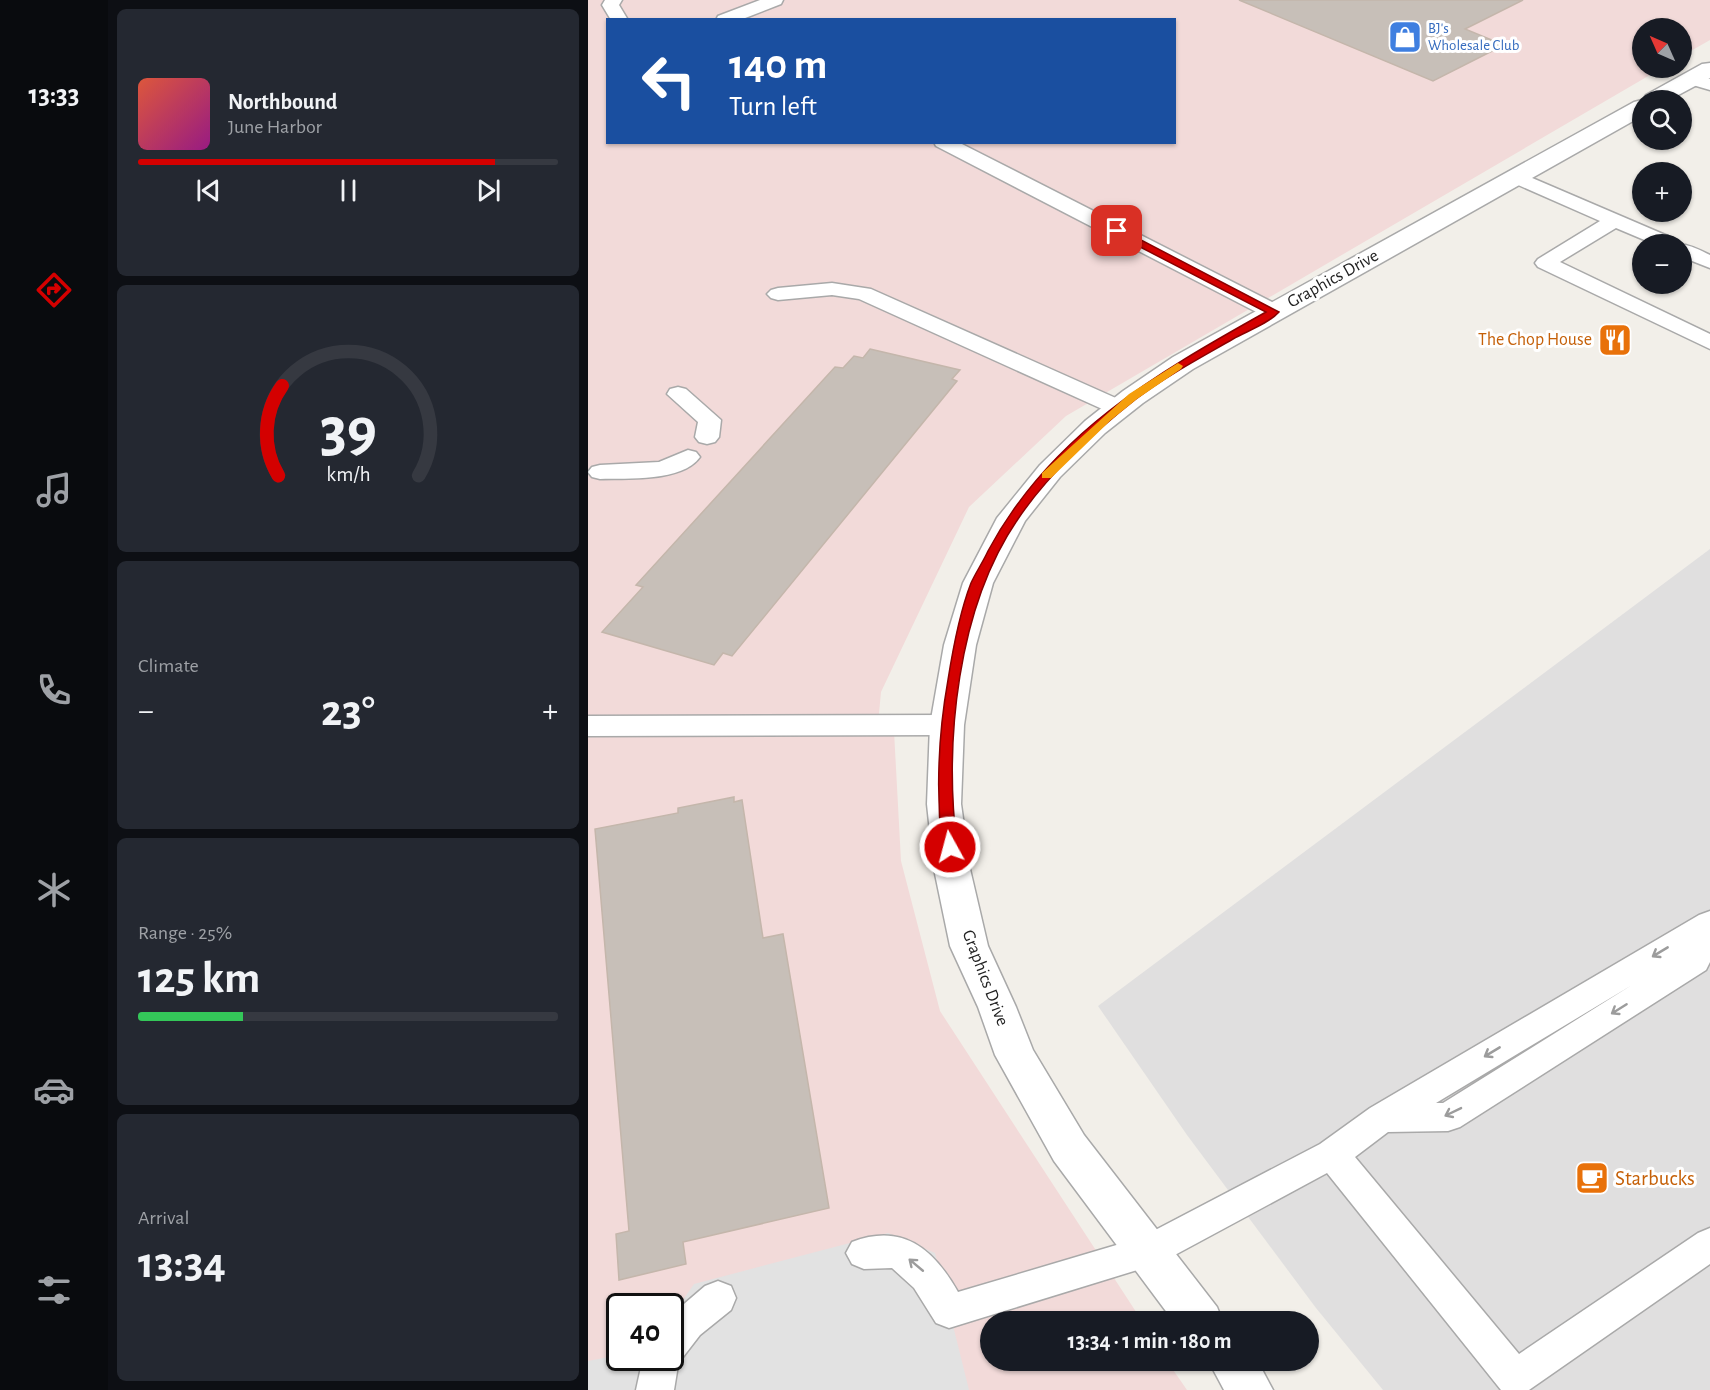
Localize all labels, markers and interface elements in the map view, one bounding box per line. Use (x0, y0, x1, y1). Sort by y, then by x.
north arrow (1632, 18, 1692, 78)
map controls (1632, 18, 1692, 294)
shop icon: BJ's Wholesale Club (1387, 19, 1423, 55)
place label: BJ's Wholesale Club (1428, 21, 1520, 53)
icon: left (630, 42, 708, 120)
text: 140 m (729, 44, 827, 86)
text: 13:33 (29, 81, 79, 108)
button: search (1632, 90, 1692, 150)
text: Northbound (228, 91, 337, 113)
text: Turn left (729, 93, 817, 120)
text: June Harbor (228, 117, 322, 137)
button: + (1632, 162, 1692, 222)
icon: previous (192, 174, 225, 207)
icon: pause (332, 174, 365, 207)
icon: next (472, 174, 505, 207)
pin (1091, 205, 1142, 256)
icon: arrive (1100, 214, 1133, 247)
button: − (1632, 234, 1692, 294)
street label: Graphics Drive (1284, 247, 1382, 311)
icon: directions (33, 269, 75, 311)
restaurant icon: The Chop House (1597, 322, 1633, 358)
place label: The Chop House (1478, 331, 1592, 349)
text: 39 (319, 400, 377, 462)
text: km/h (326, 464, 370, 485)
icon: music (33, 469, 75, 511)
text: Climate (138, 656, 199, 676)
icon: phone (33, 669, 75, 711)
text: 23° (321, 689, 375, 734)
text: − (138, 695, 154, 728)
text: + (542, 695, 558, 728)
position arrow (918, 815, 982, 879)
icon: climate (33, 869, 75, 911)
text: Range · 25% (138, 923, 232, 943)
street label: Graphics Drive (958, 927, 1012, 1029)
one-way arrow (1652, 947, 1669, 959)
text: 125 km (138, 956, 260, 1001)
one-way arrow (1611, 1004, 1628, 1016)
one-way arrow (1484, 1047, 1501, 1059)
icon: car (33, 1069, 75, 1111)
one-way arrow (1445, 1107, 1463, 1119)
cafe icon: Starbucks (1574, 1160, 1610, 1196)
place label: Starbucks (1615, 1168, 1695, 1189)
text: Arrival (138, 1208, 189, 1228)
text: 13:34 (138, 1241, 226, 1286)
one-way arrow (908, 1259, 924, 1272)
icon: filters (33, 1269, 75, 1311)
speed limit sign: 40 (606, 1293, 684, 1371)
text: 13:34 · 1 min · 180 m (1067, 1330, 1232, 1352)

